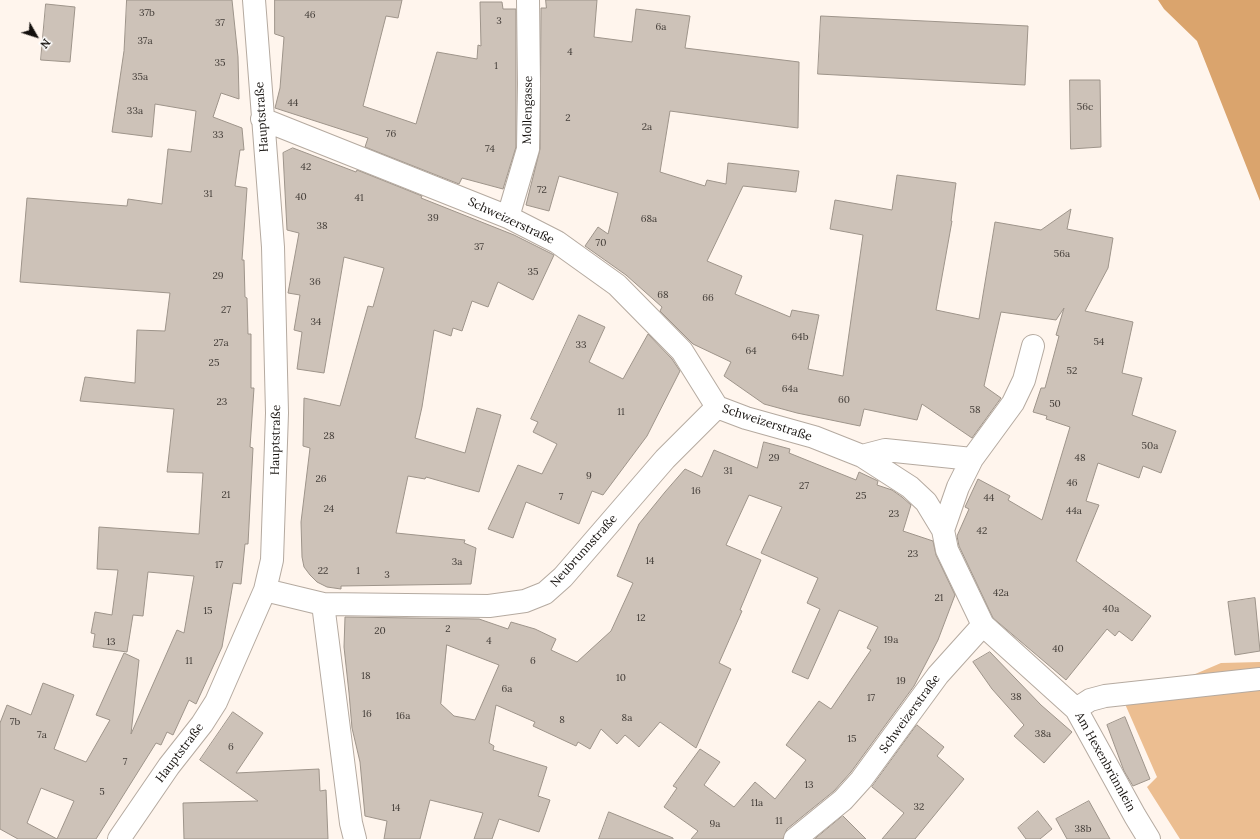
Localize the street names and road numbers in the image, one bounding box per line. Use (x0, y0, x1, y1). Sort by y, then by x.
street label: Mollengasse (520, 76, 536, 144)
street label: Hauptstraße (252, 81, 272, 153)
street label: Schweizerstraße (466, 195, 556, 247)
street label: Schweizerstraße (720, 402, 814, 444)
street label: Hauptstraße (268, 405, 284, 475)
street label: Neubrunnstraße (548, 512, 620, 590)
street label: Schweizerstraße (877, 672, 943, 756)
street label: Am Hexenbrünnlein (1072, 710, 1138, 814)
street label: Hauptstraße (153, 721, 207, 785)

